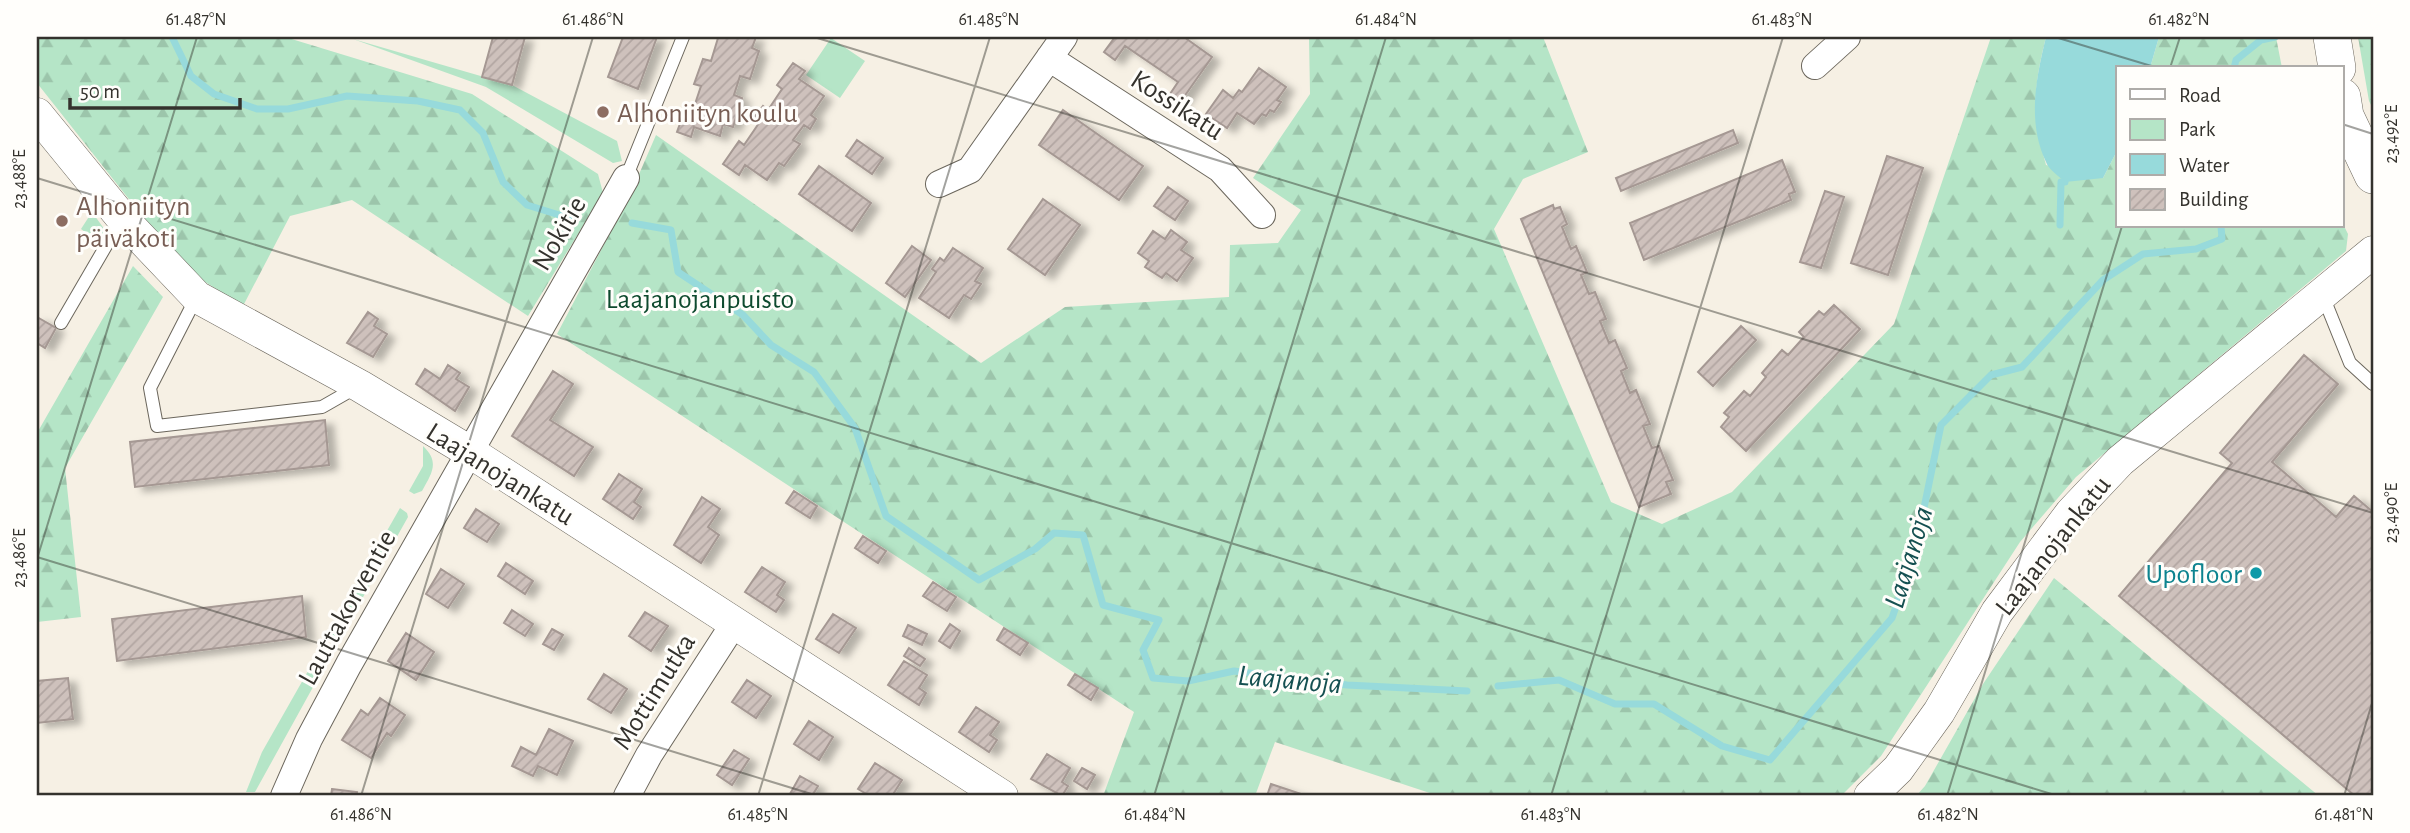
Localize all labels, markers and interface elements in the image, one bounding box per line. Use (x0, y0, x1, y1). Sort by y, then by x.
text: 61.487°N (165, 11, 227, 29)
text: 61.486°N (562, 11, 624, 29)
text: 61.485°N (958, 11, 1020, 29)
text: 61.484°N (1355, 11, 1417, 29)
text: 61.483°N (1752, 11, 1812, 29)
text: 61.482°N (2148, 11, 2210, 29)
scale bar (70, 66, 240, 110)
street label: Kossikatu (1126, 66, 1228, 146)
legend (2116, 66, 2344, 228)
text: 50 m (80, 81, 120, 102)
text: Road (2179, 85, 2221, 106)
place label: Alhoniityn koulu (617, 100, 798, 128)
marker: Alhoniityn koulu (595, 104, 611, 120)
text: 23.492°E (2383, 104, 2401, 164)
text: Park (2179, 119, 2216, 140)
text: 23.488°E (11, 149, 29, 209)
text: Water (2179, 155, 2229, 176)
text: Building (2179, 189, 2249, 210)
street label: Nokitie (527, 192, 592, 276)
place label: Alhoniityn päiväkoti (76, 193, 190, 253)
marker: Alhoniityn päiväkoti (54, 213, 70, 229)
park label: Laajanojanpuisto (606, 286, 794, 314)
street label: Laajanojankatu (421, 418, 579, 531)
street label: Laajanojankatu (1991, 471, 2117, 621)
text: 23.490°E (2383, 483, 2401, 543)
water label: Laajanoja (1879, 503, 1939, 612)
street label: Lauttakorventie (294, 526, 402, 690)
text: 23.486°E (11, 528, 29, 588)
place label: Upofloor (2145, 561, 2242, 589)
marker: Upofloor (2248, 565, 2264, 581)
street label: Mottimutka (608, 629, 701, 755)
water label: Laajanoja (1237, 660, 1343, 699)
text: 61.486°N (330, 806, 392, 824)
text: 61.485°N (727, 806, 789, 824)
text: 61.484°N (1124, 806, 1186, 824)
text: 61.483°N (1521, 806, 1581, 824)
text: 61.482°N (1917, 806, 1979, 824)
text: 61.481°N (2314, 806, 2374, 824)

